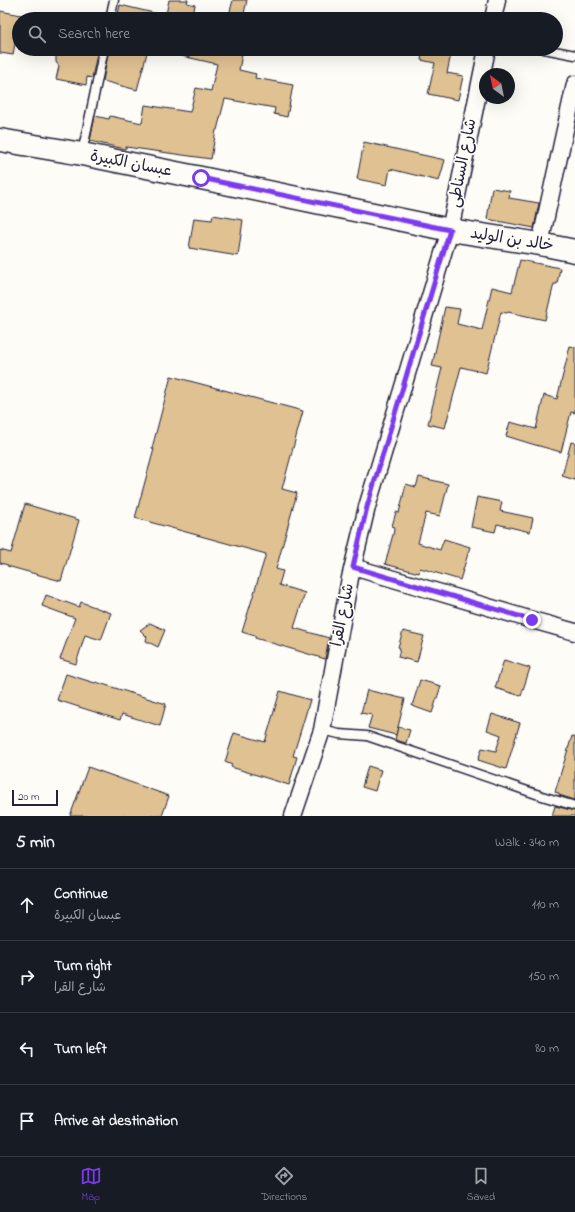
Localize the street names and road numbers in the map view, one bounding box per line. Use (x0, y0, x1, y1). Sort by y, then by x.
street label: شارع السناطى (443, 117, 483, 209)
street label: عبسان الكبيرة (88, 144, 174, 184)
street label: خالد بن الوليد (469, 222, 555, 258)
street label: شارع القرا (325, 581, 361, 649)

